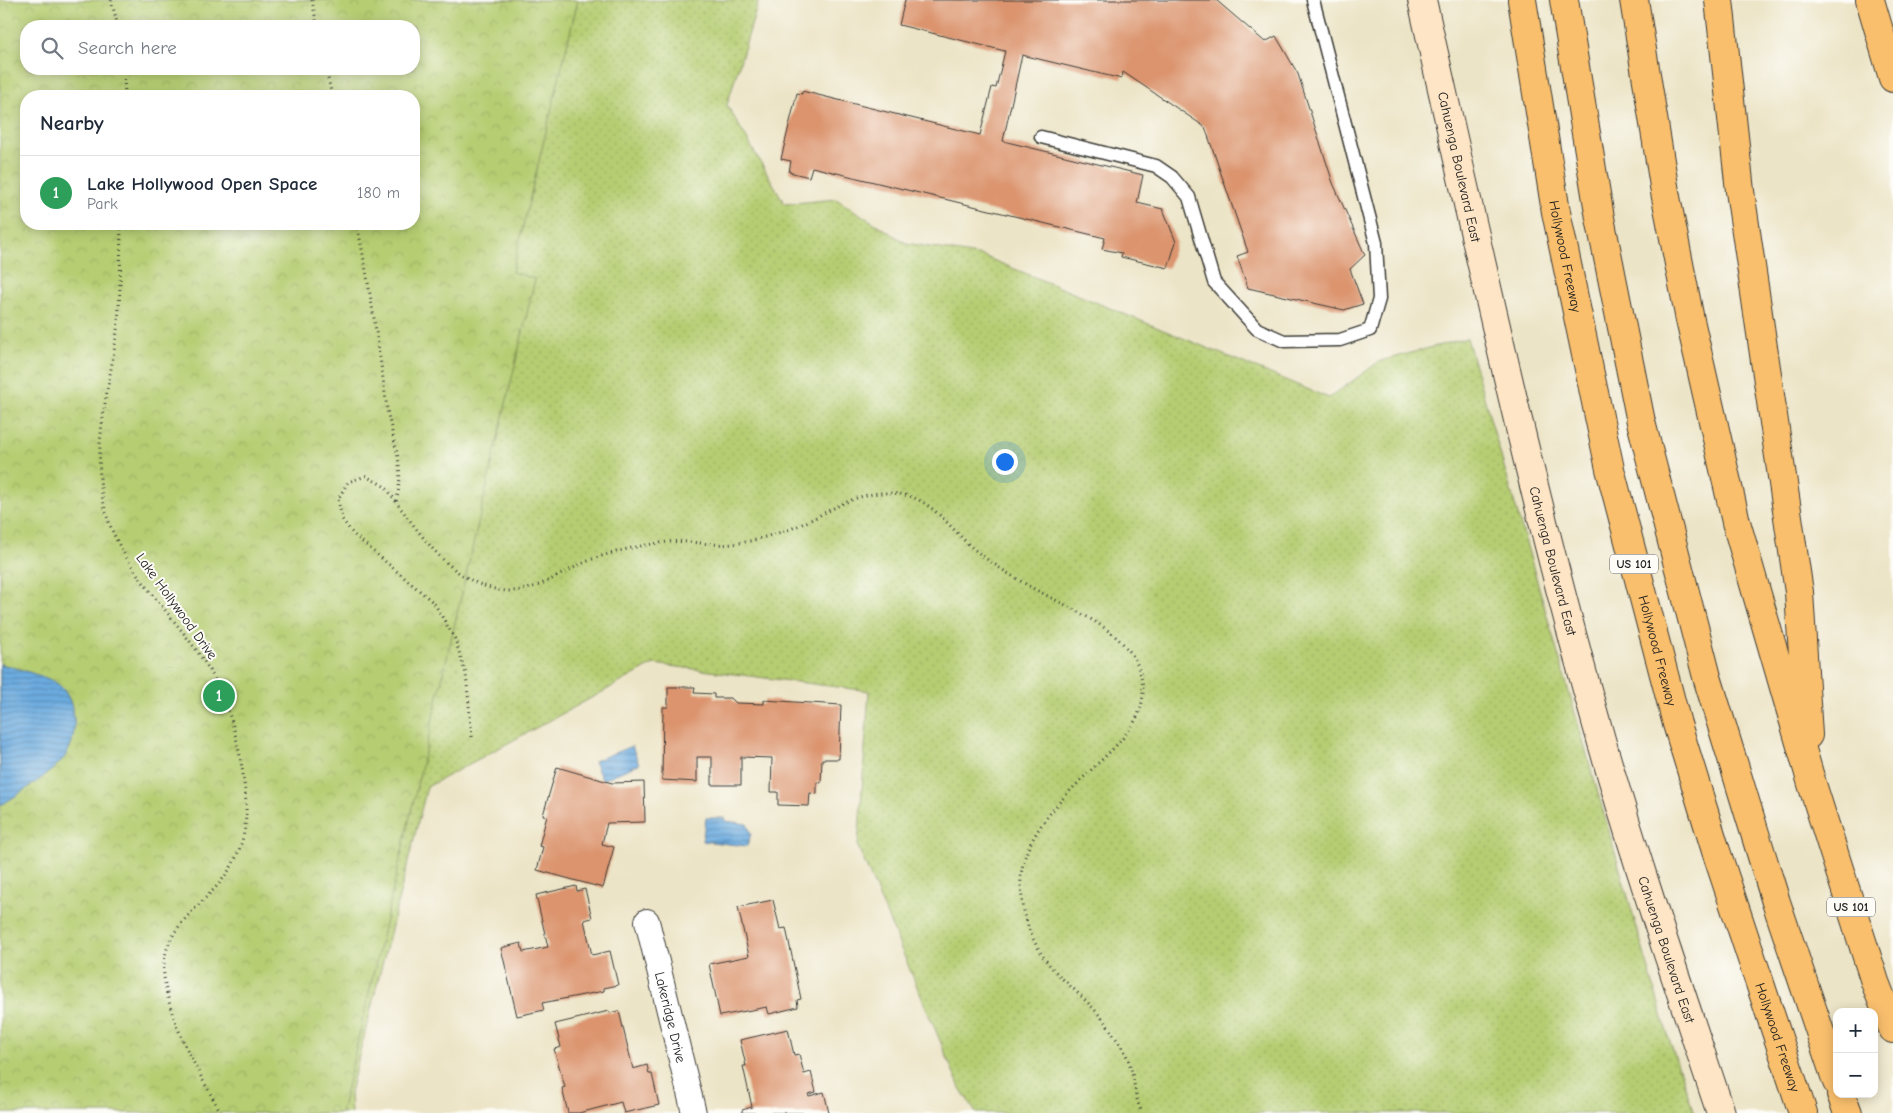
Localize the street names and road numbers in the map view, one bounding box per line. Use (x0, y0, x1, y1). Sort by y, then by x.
street label: Cahuenga Boulevard East (1434, 90, 1484, 245)
street label: Hollywood Freeway (1545, 199, 1585, 315)
street label: Cahuenga Boulevard East (1525, 485, 1580, 638)
street label: Lake Hollywood Drive (132, 550, 221, 663)
road number: US 101 (1610, 554, 1658, 574)
street label: Hollywood Freeway (1634, 593, 1680, 709)
street label: Cahuenga Boulevard East (1634, 874, 1699, 1026)
road number: US 101 (1827, 898, 1875, 916)
street label: Lakeridge Drive (651, 970, 689, 1064)
street label: Hollywood Freeway (1751, 981, 1804, 1095)

